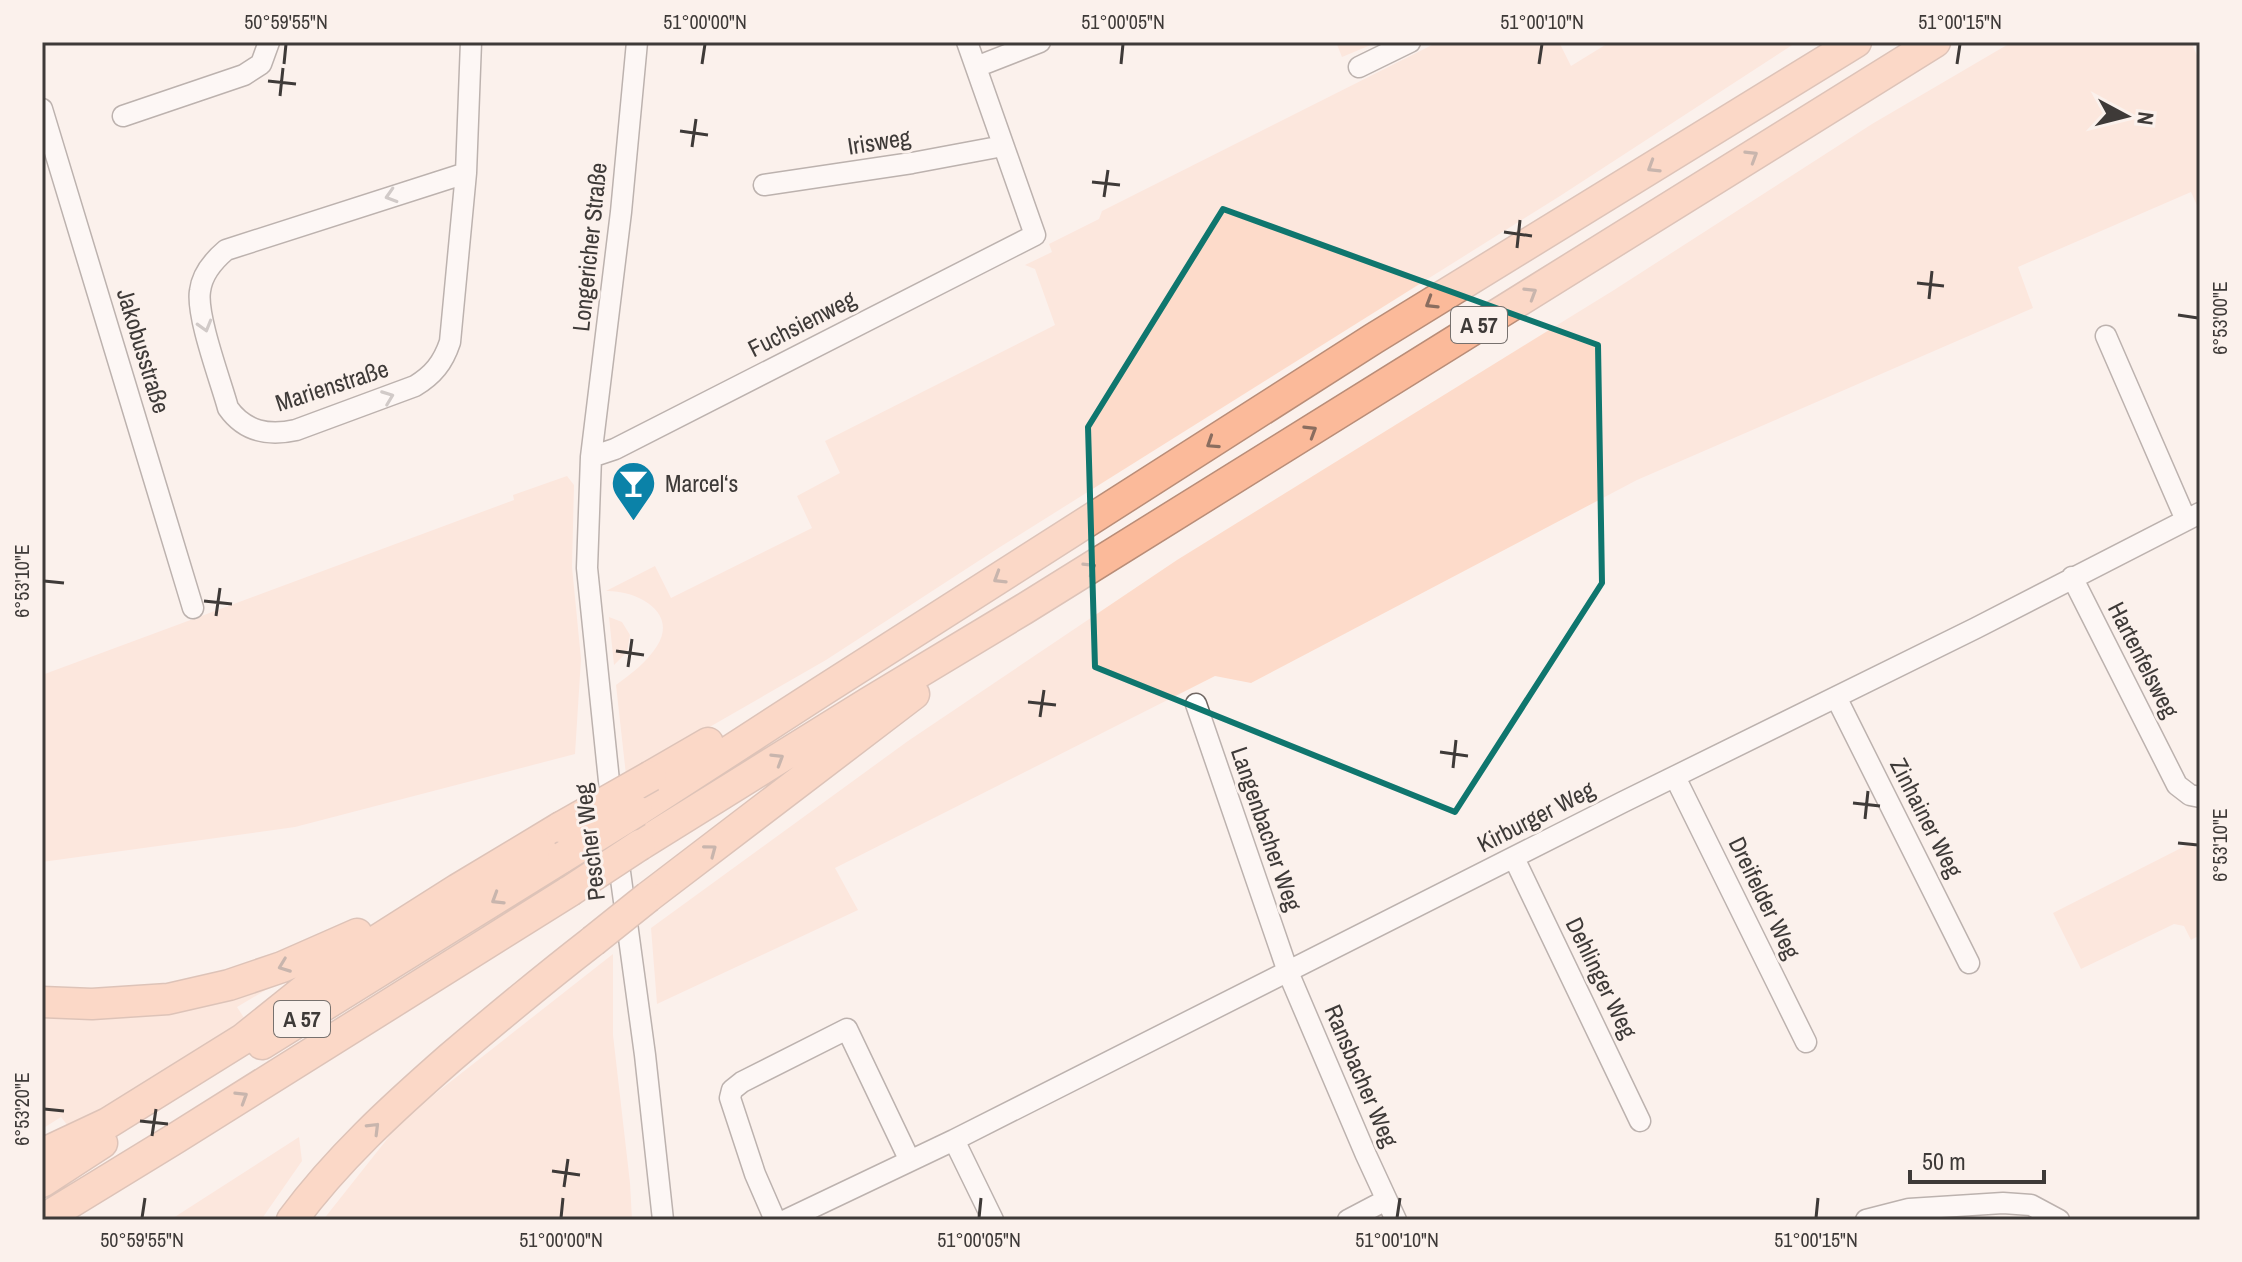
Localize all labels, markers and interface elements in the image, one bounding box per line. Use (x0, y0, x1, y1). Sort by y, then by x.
text: 50°59'55"N (244, 8, 328, 35)
text: 51°00'00"N (663, 8, 747, 35)
text: 51°00'05"N (1081, 8, 1165, 35)
text: 51°00'10"N (1500, 8, 1584, 35)
text: 51°00'15"N (1918, 8, 2002, 35)
north arrow (2086, 76, 2166, 156)
text: N (2130, 110, 2162, 127)
street label: Irisweg (845, 120, 913, 162)
one-way arrow (1743, 150, 1758, 165)
one-way arrow (1647, 158, 1662, 173)
street label: Longericher Straße (564, 161, 614, 333)
one-way arrow (385, 187, 399, 203)
text: 6°53'00"E (2206, 281, 2233, 355)
street label: Fuchsienweg (742, 282, 861, 364)
street label: Jakobusstraße (110, 284, 178, 417)
one-way arrow (1523, 288, 1537, 303)
one-way arrow (1425, 294, 1440, 309)
road number: A 57 (1451, 307, 1507, 343)
one-way arrow (196, 319, 212, 333)
street label: Marienstraße (271, 352, 392, 418)
one-way arrow (380, 390, 394, 407)
one-way arrow (1302, 425, 1317, 440)
one-way arrow (1206, 433, 1221, 448)
bar icon: Marcel‘s (610, 460, 658, 523)
place label: Marcel‘s (665, 467, 738, 499)
text: 6°53'10"E (8, 544, 35, 618)
one-way arrow (1081, 562, 1096, 577)
one-way arrow (993, 569, 1007, 584)
street label: Hartenfelsweg (2101, 596, 2187, 723)
street label: Langenbacher Weg (1224, 742, 1310, 915)
street label: Zinhainer Weg (1883, 752, 1971, 883)
one-way arrow (769, 754, 783, 769)
street label: Kirburger Weg (1471, 773, 1600, 859)
street label: Pescher Weg (566, 782, 612, 903)
text: 6°53'10"E (2206, 808, 2233, 882)
street label: Dreifelder Weg (1722, 831, 1808, 964)
one-way arrow (702, 845, 716, 859)
one-way arrow (491, 889, 506, 905)
street label: Dehlinger Weg (1559, 912, 1645, 1043)
one-way arrow (278, 956, 292, 973)
street label: Ransbacher Weg (1318, 1000, 1406, 1152)
road number: A 57 (274, 1001, 330, 1037)
text: 6°53'20"E (8, 1072, 35, 1146)
one-way arrow (233, 1091, 248, 1106)
one-way arrow (365, 1122, 379, 1137)
scale bar (1910, 1134, 2044, 1184)
text: 50 m (1922, 1145, 1966, 1177)
text: 50°59'55"N (100, 1226, 184, 1253)
text: 51°00'00"N (519, 1226, 603, 1253)
text: 51°00'05"N (937, 1226, 1021, 1253)
text: 51°00'10"N (1355, 1226, 1439, 1253)
text: 51°00'15"N (1774, 1226, 1858, 1253)

